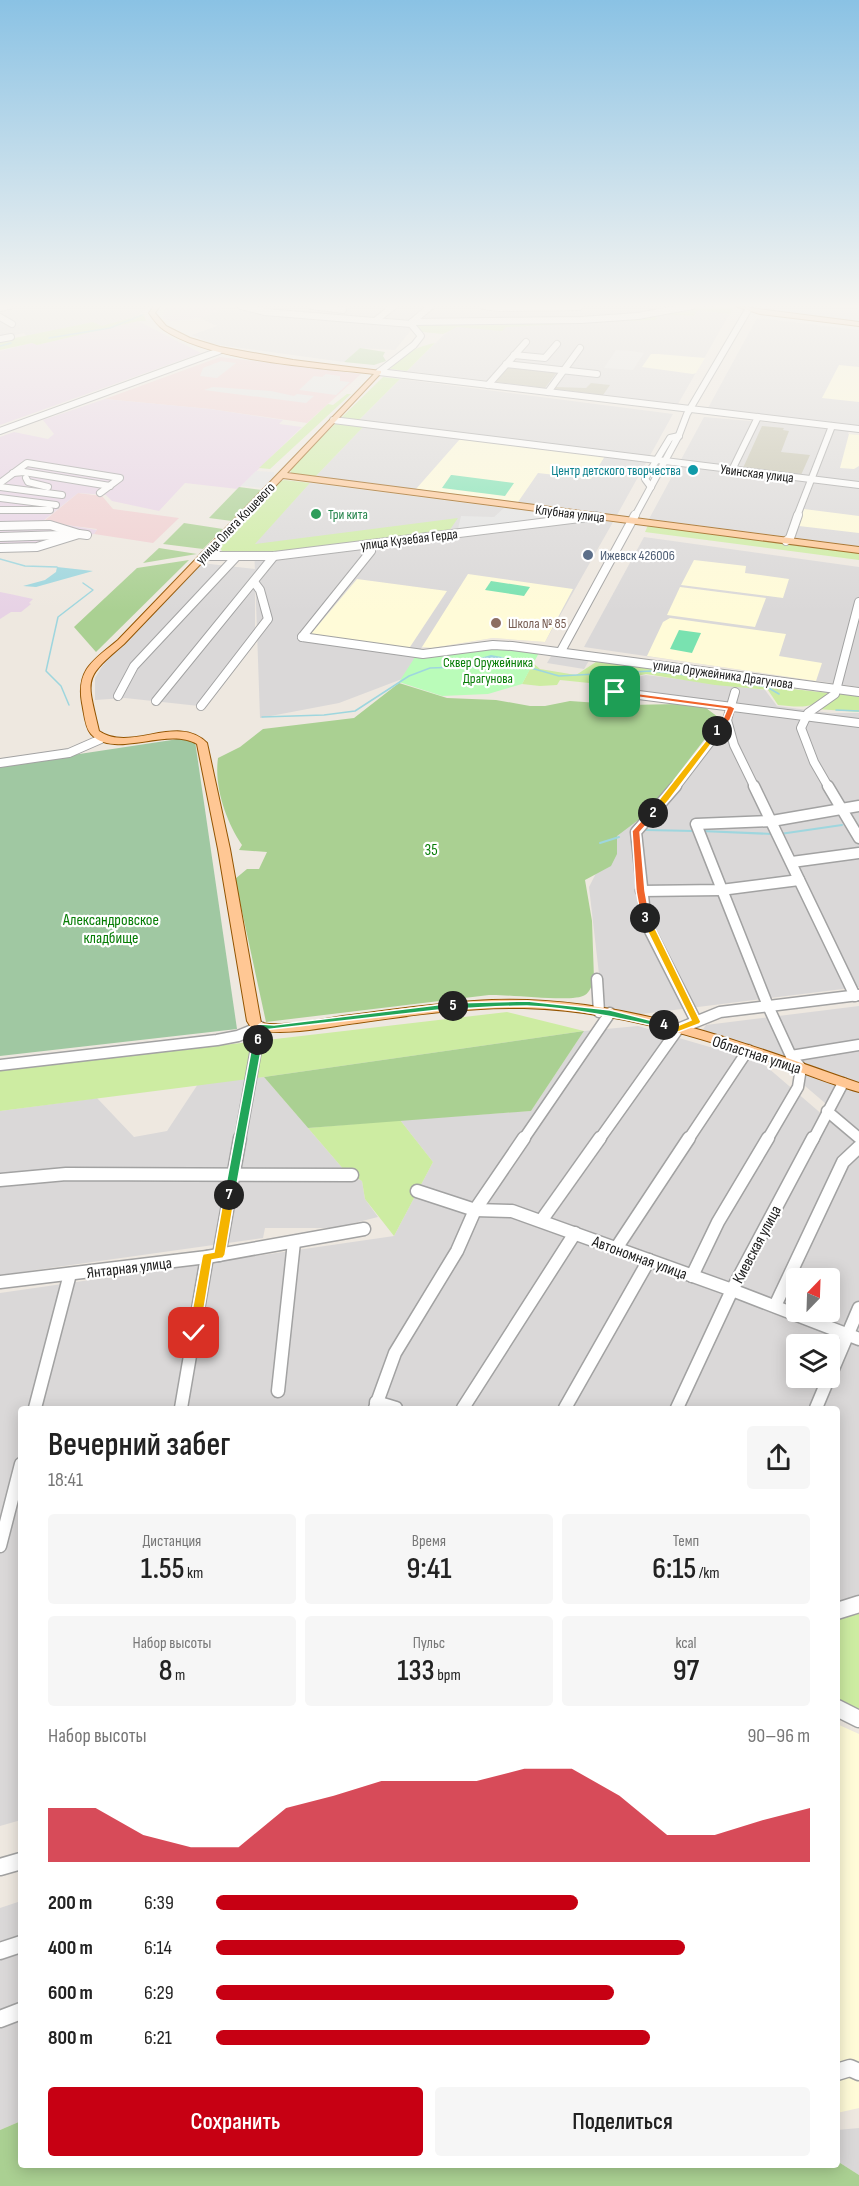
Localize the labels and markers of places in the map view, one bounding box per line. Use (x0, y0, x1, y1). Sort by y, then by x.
place label: Центр детского творчества (551, 462, 681, 479)
marker: Центр детского творчества (686, 463, 700, 477)
place label: Три кита (328, 506, 368, 523)
marker: Три кита (309, 507, 323, 521)
place label: Ижевск 426006 (600, 547, 675, 564)
marker: Ижевск 426006 (581, 548, 595, 562)
place label: Школа № 85 (508, 615, 567, 632)
marker: Школа № 85 (489, 616, 503, 630)
pin (589, 666, 640, 717)
pin: 1 (702, 716, 732, 746)
pin: 2 (638, 798, 668, 828)
pin: 3 (630, 903, 660, 933)
pin: 5 (438, 991, 468, 1021)
pin: 4 (649, 1010, 679, 1040)
pin: 6 (243, 1025, 273, 1055)
pin: 7 (214, 1180, 244, 1210)
pin (168, 1307, 219, 1358)

